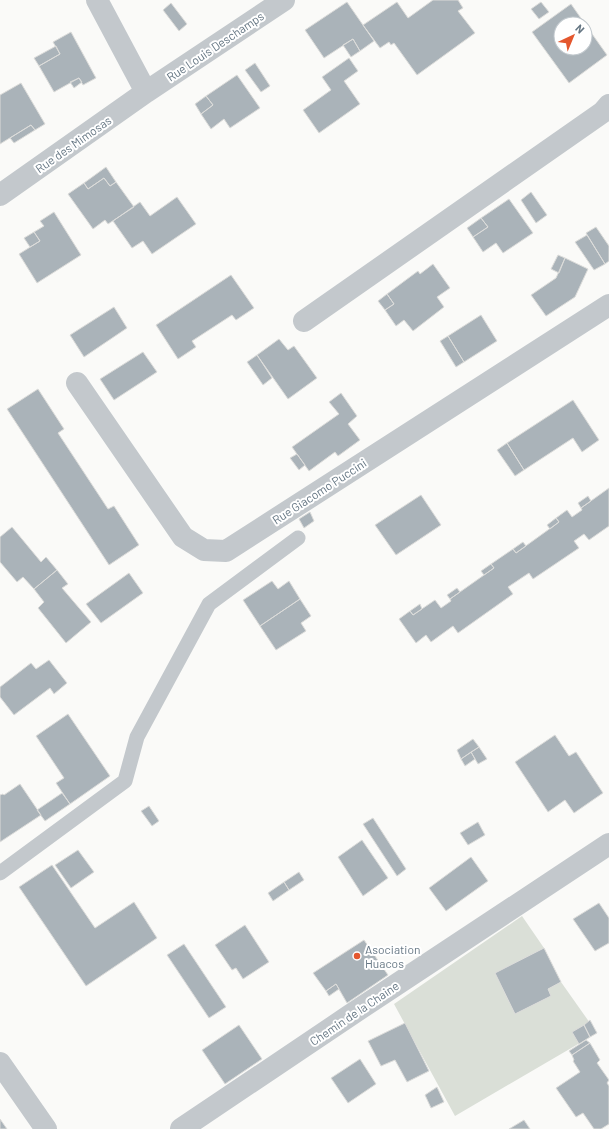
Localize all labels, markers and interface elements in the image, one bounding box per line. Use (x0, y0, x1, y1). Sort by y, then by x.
street label: Rue Louis Deschamps (164, 8, 266, 84)
north arrow (553, 16, 593, 56)
text: N (573, 21, 587, 36)
street label: Rue des Mimosas (32, 113, 114, 175)
street label: Rue Giacomo Puccini (269, 455, 369, 527)
place label: Asociation Huacos (365, 942, 420, 970)
marker: Asociation Huacos (352, 951, 362, 961)
street label: Chemin de la Chaine (307, 978, 401, 1048)

